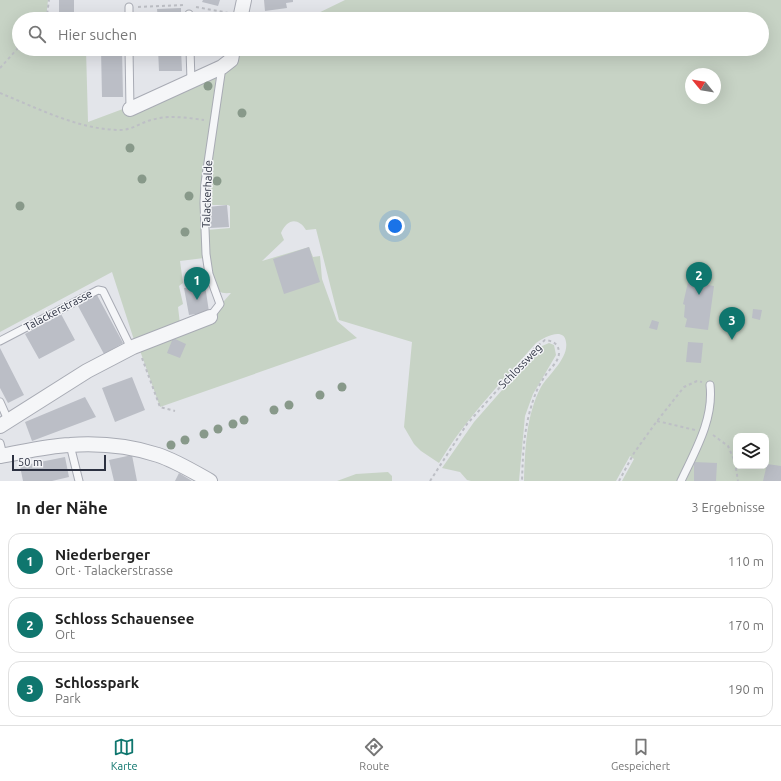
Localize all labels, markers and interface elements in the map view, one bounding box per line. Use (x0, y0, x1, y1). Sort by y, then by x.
search box (12, 12, 769, 56)
icon: search (26, 23, 48, 45)
text: Hier suchen (58, 26, 137, 43)
north arrow (685, 68, 721, 104)
street label: Talackerhalde (200, 160, 214, 228)
your location (385, 216, 405, 236)
pin: 2 (686, 262, 712, 295)
pin: 1 (184, 267, 210, 300)
street label: Talackerstrasse (22, 287, 94, 333)
pin: 3 (719, 307, 745, 340)
street label: Schlossweg (496, 341, 544, 391)
map controls (733, 433, 769, 469)
button: layers (733, 433, 769, 469)
scale bar (12, 453, 106, 472)
text: 50 m (18, 456, 42, 468)
text: In der Nähe (16, 498, 108, 517)
text: 3 Ergebnisse (691, 500, 765, 514)
text: Niederberger (55, 546, 150, 563)
text: 1 (26, 554, 34, 568)
text: 110 m (728, 554, 764, 568)
text: Ort · Talackerstrasse (55, 563, 173, 577)
text: Schloss Schauensee (55, 610, 194, 627)
text: 2 (26, 618, 34, 632)
text: 170 m (728, 618, 764, 632)
text: Ort (55, 627, 75, 641)
text: Schlosspark (55, 674, 139, 691)
text: 3 (26, 682, 34, 696)
text: 190 m (728, 682, 764, 696)
text: Park (55, 691, 81, 705)
tab: Karte (111, 736, 138, 772)
tab: Route (359, 736, 389, 772)
tab: Gespeichert (611, 736, 670, 772)

